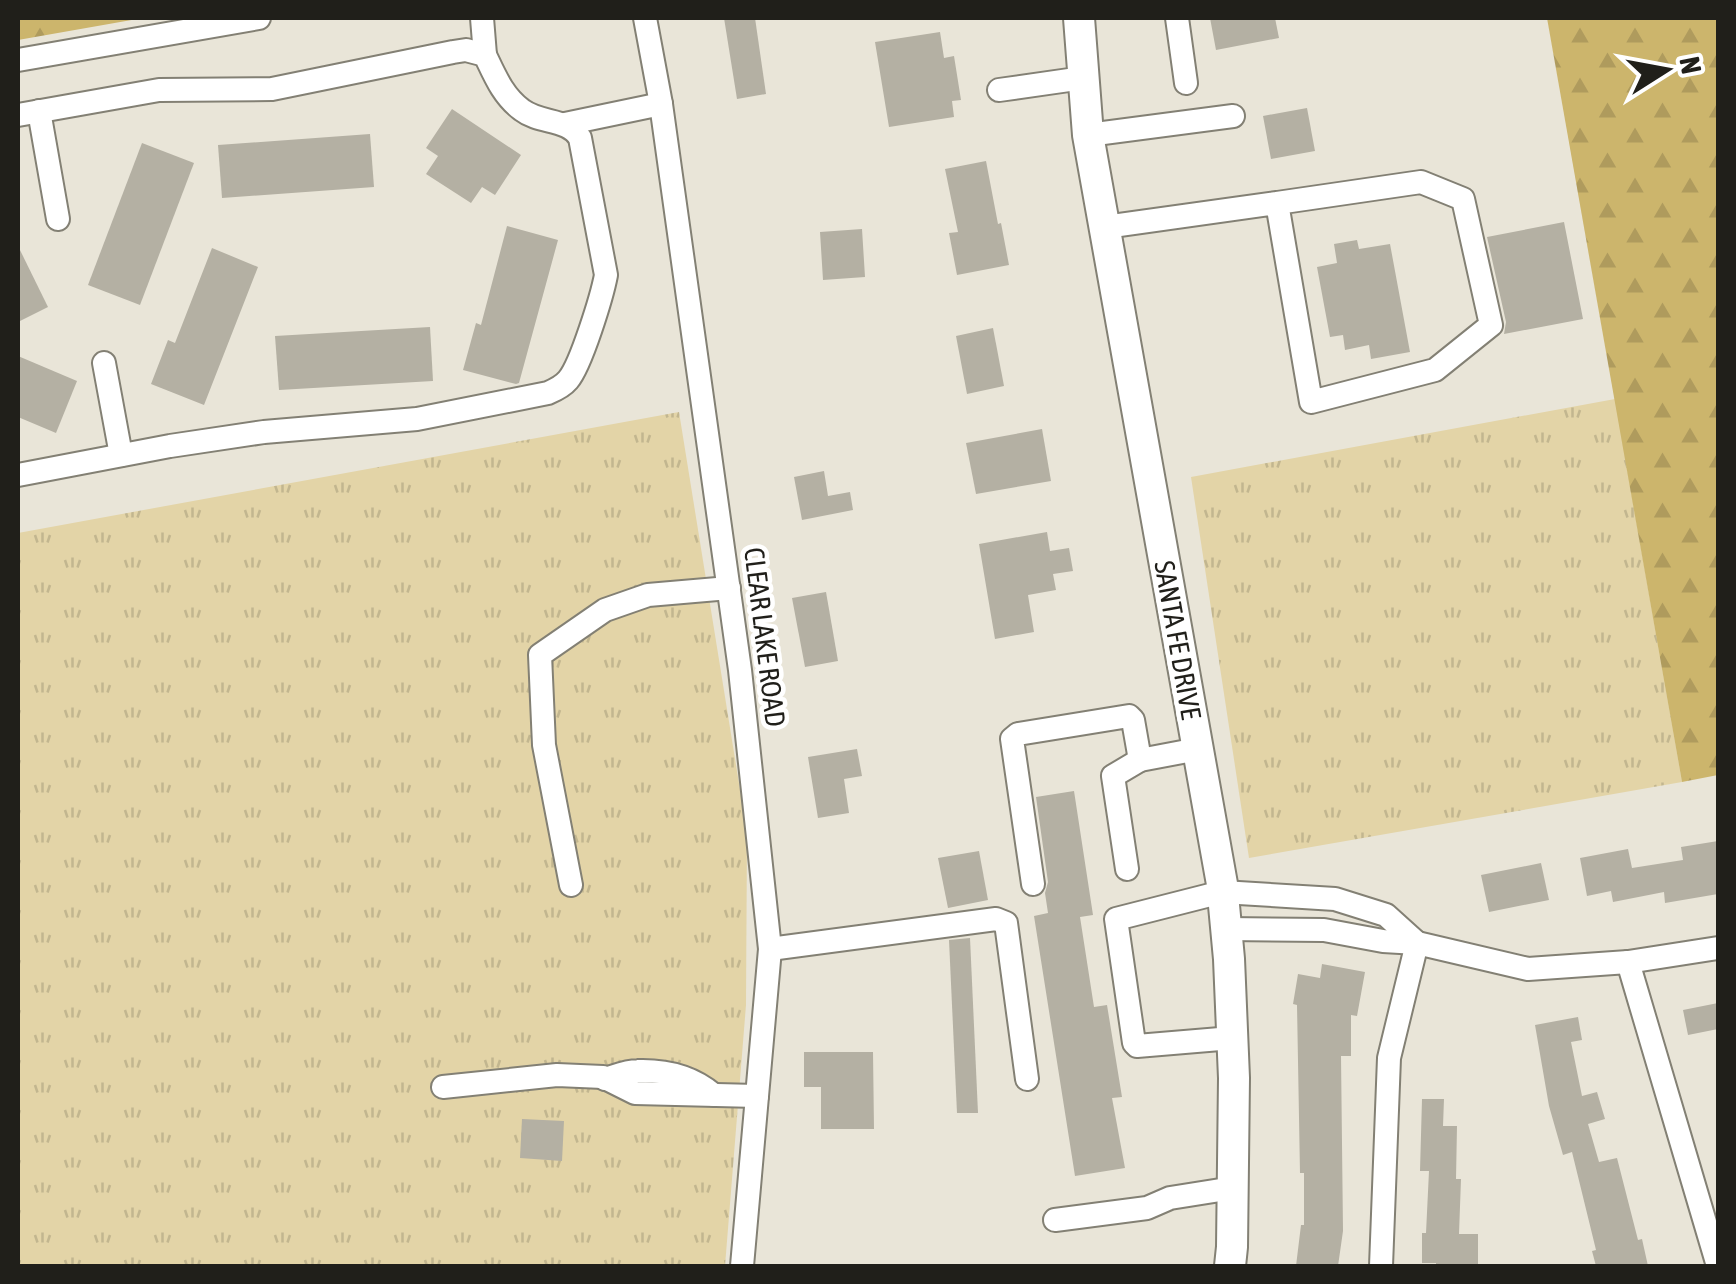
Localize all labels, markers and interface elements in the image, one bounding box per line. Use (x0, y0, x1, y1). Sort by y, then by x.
north arrow (1616, 20, 1716, 120)
text: N (1673, 54, 1708, 76)
street label: CLEAR LAKE ROAD (738, 546, 792, 728)
street label: SANTA FE DRIVE (1148, 558, 1208, 722)

